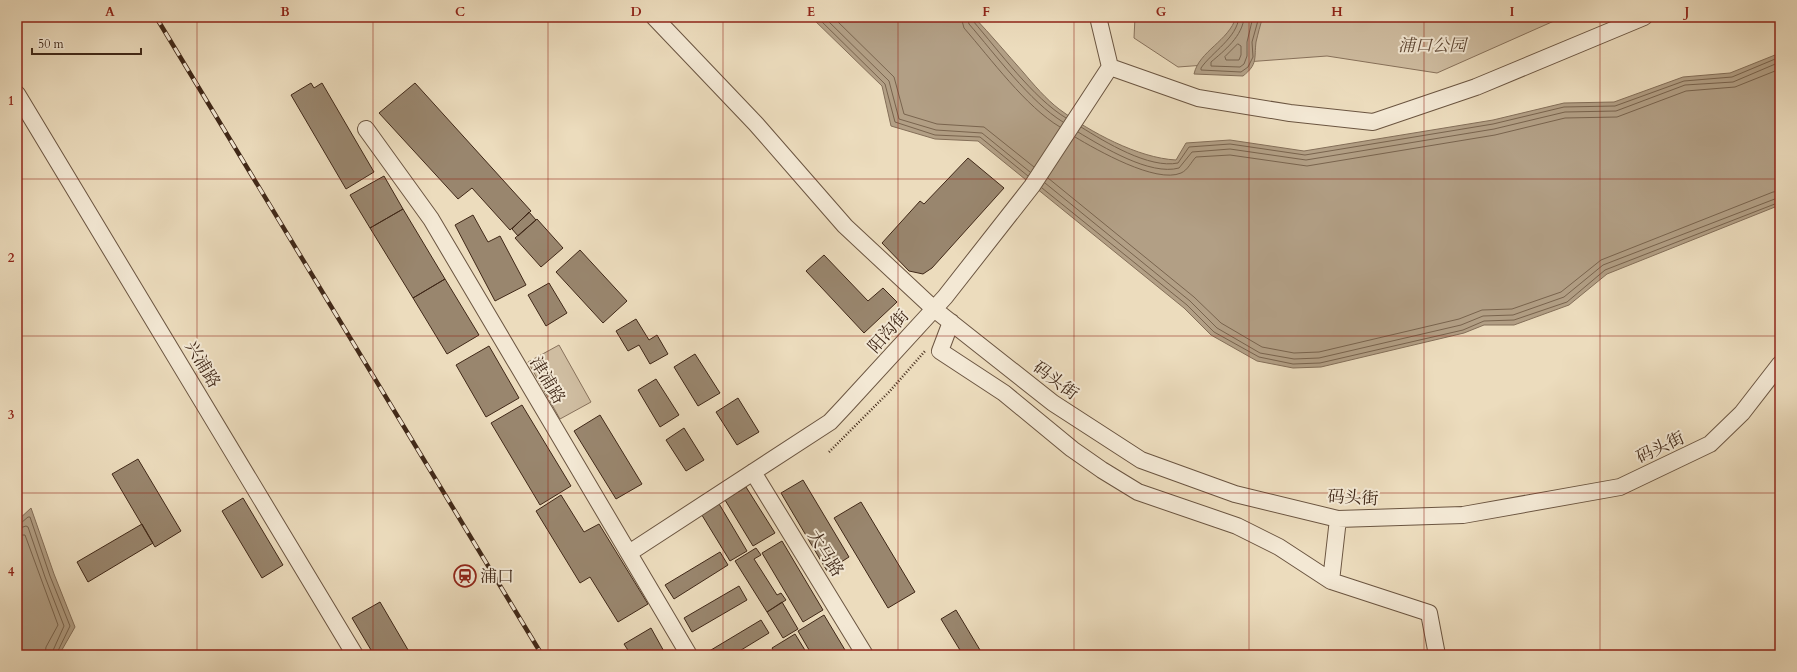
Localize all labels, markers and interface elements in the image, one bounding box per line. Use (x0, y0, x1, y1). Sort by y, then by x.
text: A (105, 3, 115, 21)
text: B (280, 3, 290, 21)
text: C (455, 3, 465, 21)
text: D (630, 3, 642, 21)
text: E (807, 3, 815, 21)
text: F (982, 3, 990, 21)
text: G (1156, 3, 1167, 21)
text: H (1331, 3, 1343, 21)
text: I (1509, 3, 1515, 21)
text: J (1683, 3, 1690, 21)
scale bar (32, 30, 141, 56)
park label: 浦口公园 (1398, 34, 1469, 57)
text: 50 m (38, 36, 65, 52)
text: 1 (8, 92, 14, 110)
text: 2 (8, 249, 15, 267)
street label: 阳沟街 (863, 305, 914, 358)
street label: 兴浦路 (180, 336, 226, 392)
street label: 津浦路 (525, 352, 571, 408)
street label: 码头街 (1028, 356, 1083, 405)
text: 3 (8, 406, 15, 424)
street label: 码头街 (1632, 426, 1688, 469)
street label: 码头街 (1327, 485, 1379, 510)
street label: 大马路 (802, 526, 849, 581)
text: 4 (8, 563, 15, 581)
station icon: 浦口 (452, 563, 478, 589)
place label: 浦口 (480, 565, 514, 588)

